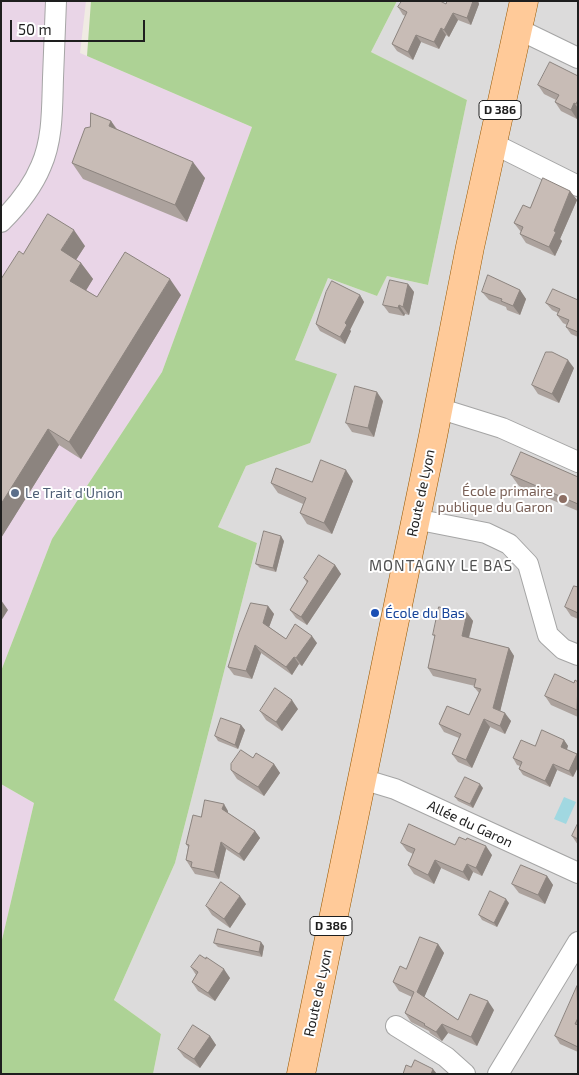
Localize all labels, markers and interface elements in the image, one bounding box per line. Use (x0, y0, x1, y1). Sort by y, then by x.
scale bar (12, 10, 148, 42)
text: 50 m (18, 20, 52, 38)
road number: D 386 (479, 100, 521, 120)
street label: Route de Lyon (404, 448, 438, 538)
place label: École primaire publique du Garon (438, 483, 553, 516)
place label: Le Trait d'Union (25, 485, 123, 501)
marker: Le Trait d'Union (9, 487, 21, 499)
marker: École primaire publique du Garon (557, 493, 569, 505)
district label: MONTAGNY LE BAS (367, 557, 515, 575)
place label: École du Bas (385, 605, 465, 621)
marker: École du Bas (369, 607, 381, 619)
street label: Allée du Garon (425, 797, 515, 851)
road number: D 386 (310, 916, 352, 936)
street label: Route de Lyon (301, 948, 335, 1038)

